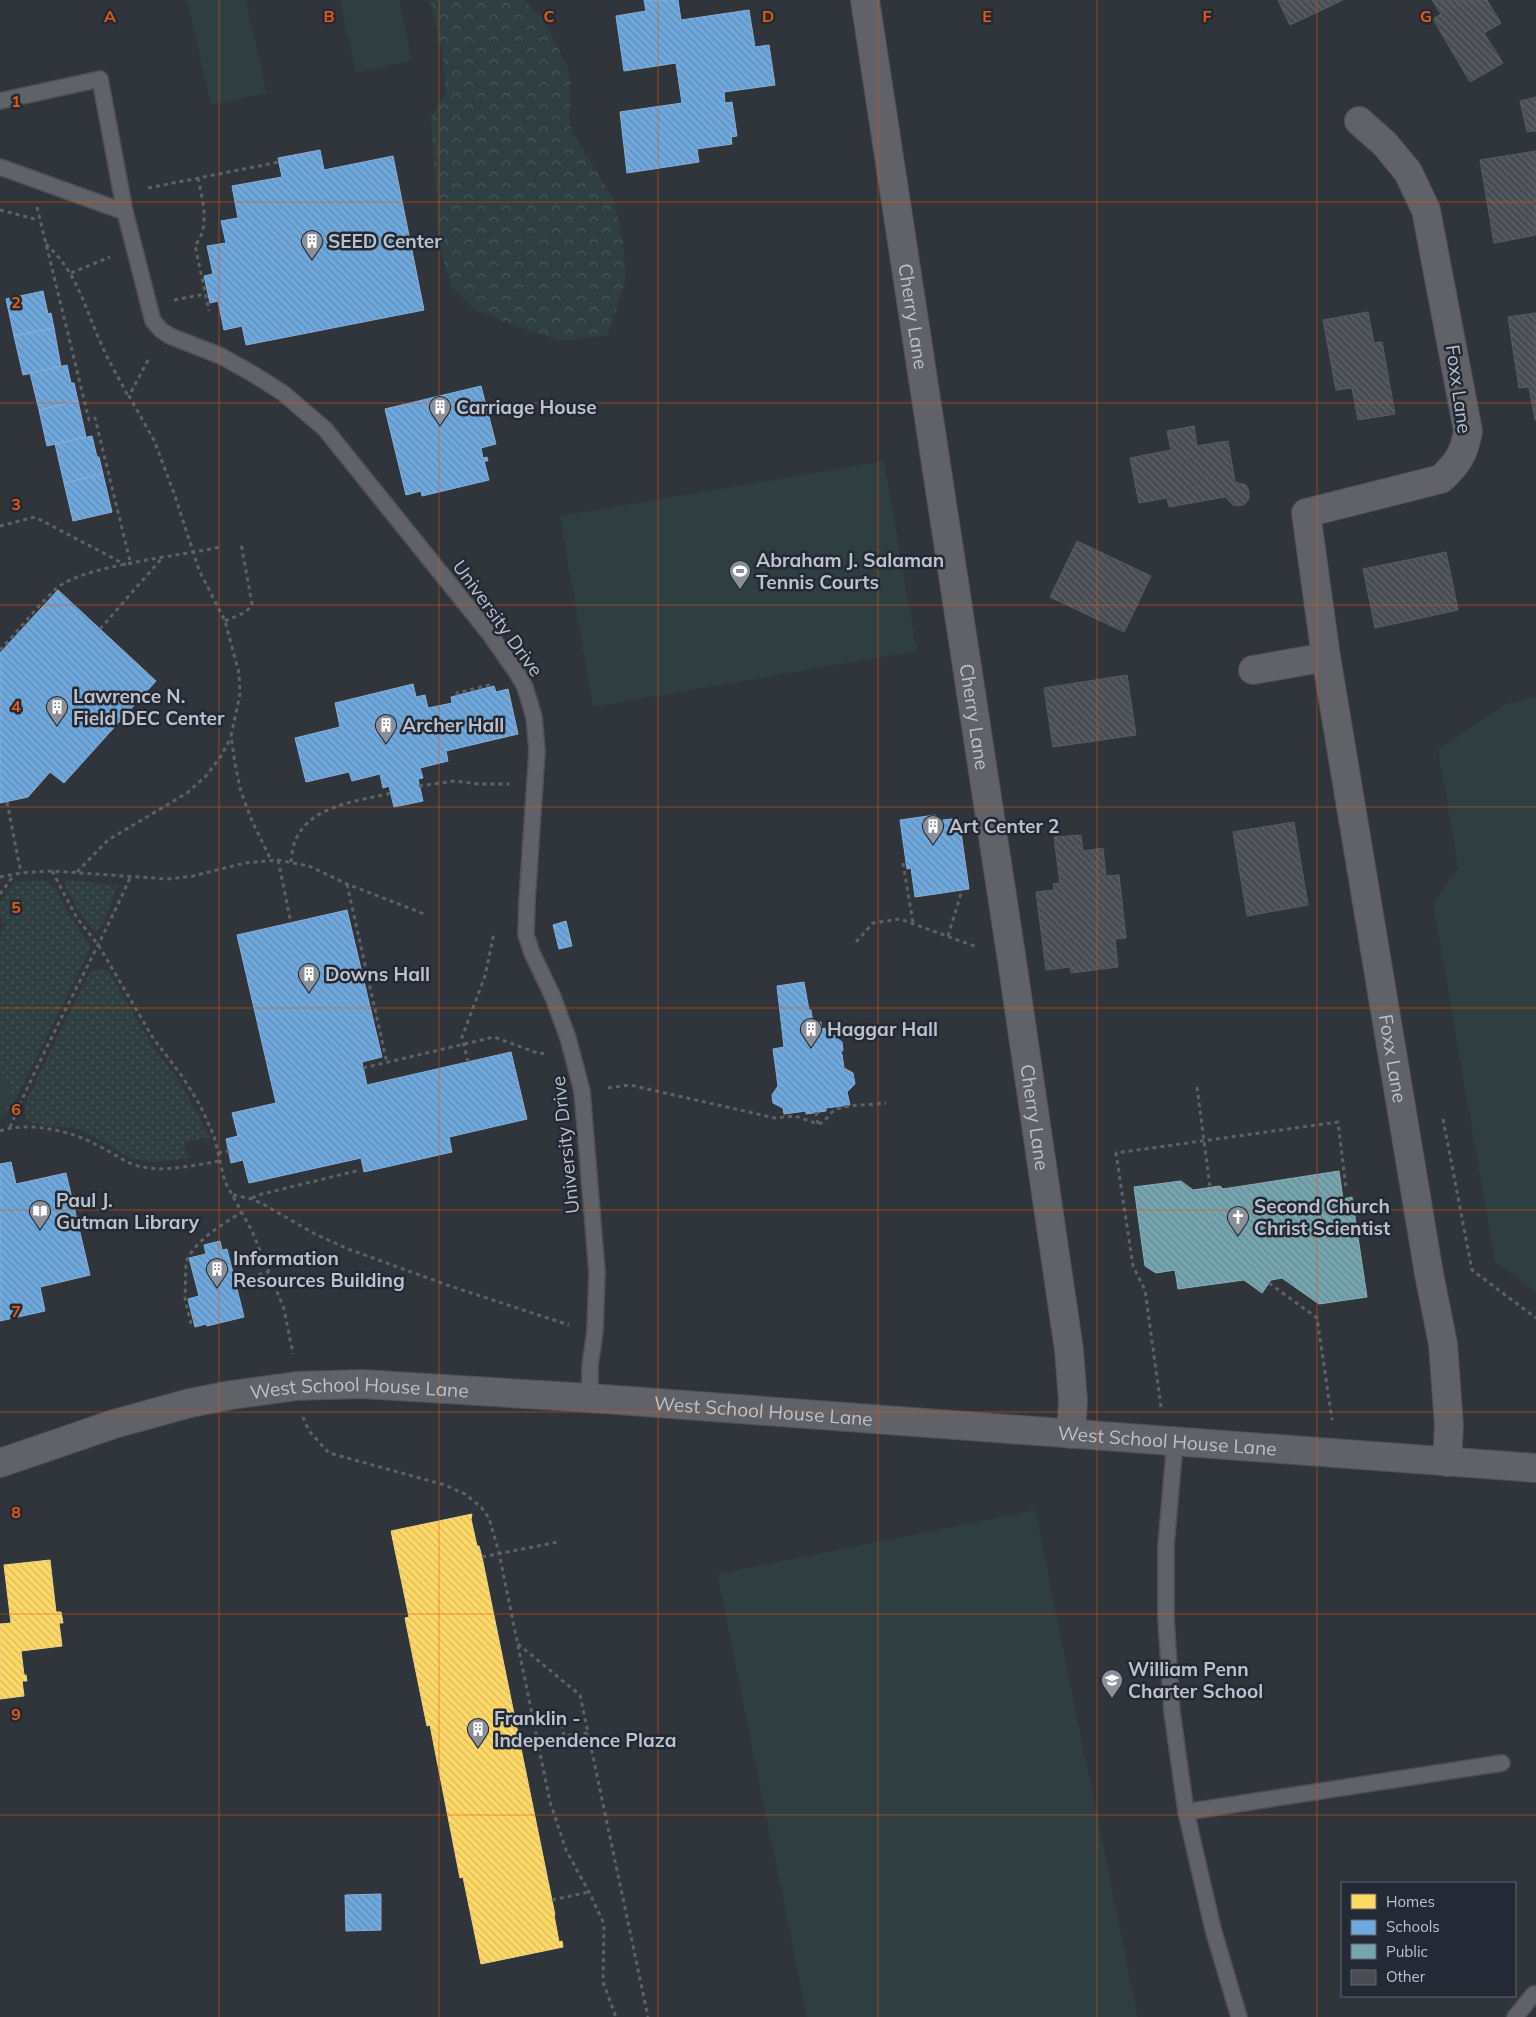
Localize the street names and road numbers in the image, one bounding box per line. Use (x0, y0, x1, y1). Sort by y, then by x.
street label: Cherry Lane (893, 262, 933, 371)
street label: Foxx Lane (1441, 343, 1477, 435)
street label: University Drive (448, 555, 548, 681)
street label: Cherry Lane (955, 662, 995, 771)
street label: Foxx Lane (1374, 1012, 1412, 1105)
street label: Cherry Lane (1015, 1062, 1055, 1172)
street label: University Drive (546, 1075, 584, 1215)
street label: West School House Lane (248, 1372, 469, 1404)
street label: West School House Lane (653, 1391, 874, 1431)
street label: West School House Lane (1057, 1421, 1277, 1461)

